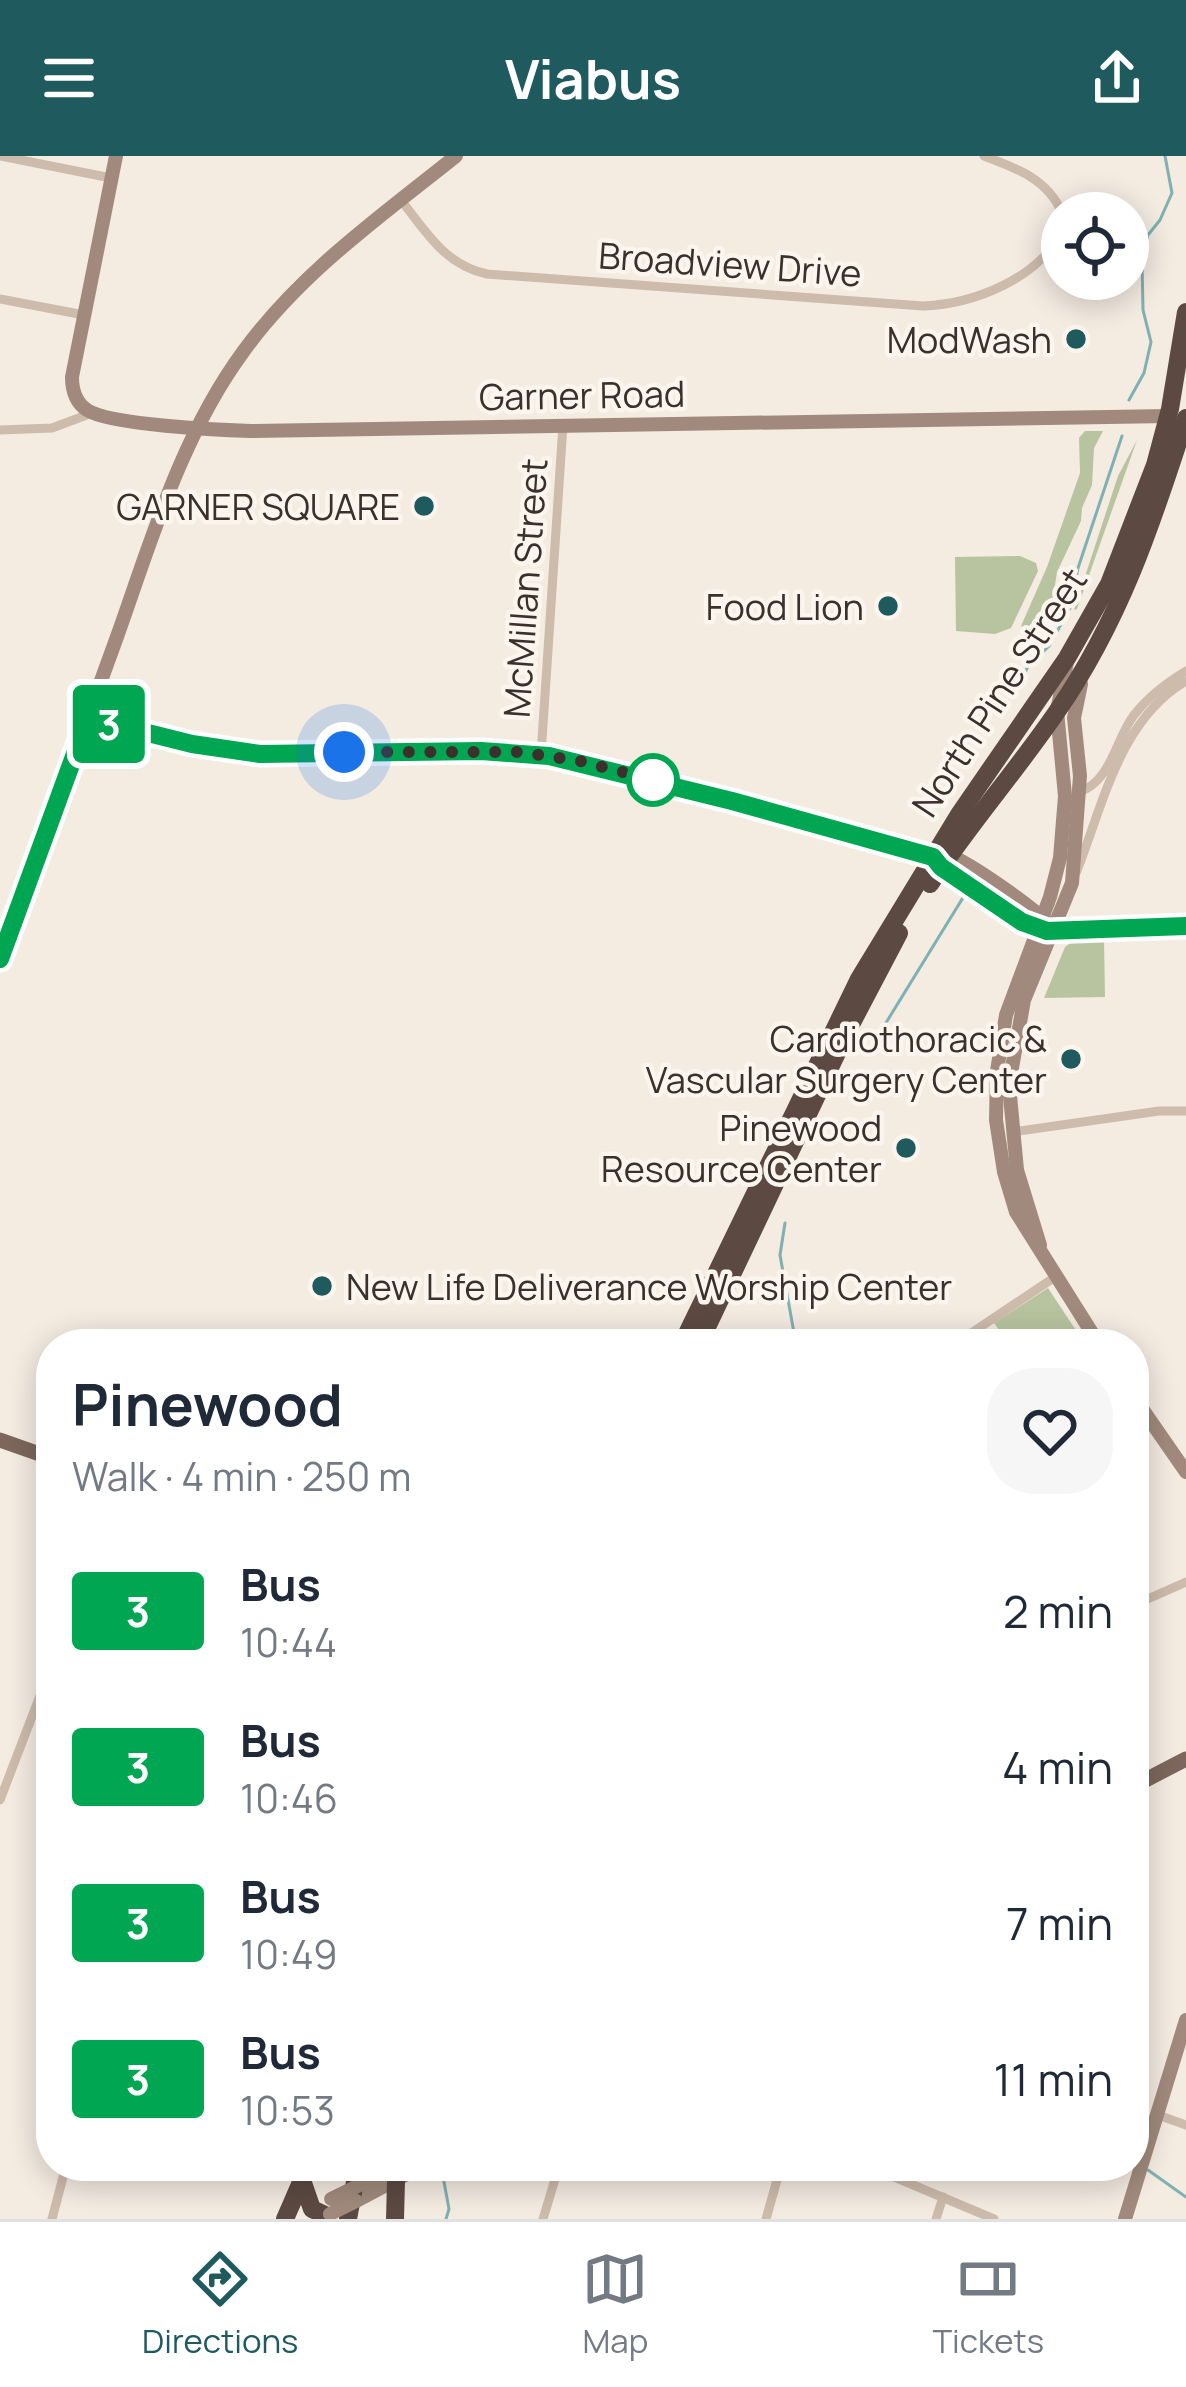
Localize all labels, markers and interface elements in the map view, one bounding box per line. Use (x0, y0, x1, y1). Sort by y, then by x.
text: Viabus (505, 41, 681, 115)
icon: menu (36, 45, 102, 111)
icon: share (1084, 45, 1150, 111)
map controls (1041, 192, 1149, 300)
button: locate (1041, 192, 1149, 300)
street label: Broadview Drive (597, 230, 863, 298)
place label: ModWash (887, 315, 1052, 364)
marker: ModWash (1063, 326, 1089, 352)
street label: Garner Road (479, 369, 685, 421)
street label: McMillan Street (491, 457, 559, 719)
place label: GARNER SQUARE (116, 482, 400, 531)
marker: GARNER SQUARE (411, 493, 437, 519)
street label: North Pine Street (900, 558, 1098, 826)
place label: Food Lion (706, 582, 864, 631)
marker: Food Lion (875, 593, 901, 619)
line badge: 3 (70, 685, 148, 763)
text: 3 (97, 695, 121, 753)
your location (314, 722, 374, 782)
unlabelled marker (628, 755, 678, 805)
place label: Cardiothoracic & Vascular Surgery Center (646, 1014, 1048, 1104)
marker: Cardiothoracic & Vascular Surgery Center (1058, 1046, 1084, 1072)
place label: Pinewood Resource Center (601, 1103, 882, 1193)
marker: Pinewood Resource Center (893, 1135, 919, 1161)
place label: New Life Deliverance Worship Center (346, 1262, 952, 1311)
marker: New Life Deliverance Worship Center (309, 1273, 335, 1299)
text: Pinewood (72, 1365, 343, 1443)
button: heart (987, 1368, 1113, 1494)
text: Walk · 4 min · 250 m (72, 1449, 411, 1503)
text: Bus (240, 1553, 321, 1615)
text: 2 min (1003, 1580, 1113, 1642)
text: 3 (126, 1582, 150, 1640)
text: 10:44 (240, 1615, 337, 1669)
text: Bus (240, 1709, 321, 1771)
text: 4 min (1002, 1736, 1113, 1798)
text: 3 (126, 1738, 150, 1796)
text: 10:46 (240, 1771, 338, 1825)
text: Bus (240, 1865, 321, 1927)
text: 7 min (1006, 1892, 1113, 1954)
text: 3 (126, 1894, 150, 1952)
text: 10:49 (240, 1927, 337, 1981)
text: Bus (240, 2021, 321, 2083)
text: 11 min (994, 2048, 1113, 2110)
text: 3 (126, 2050, 150, 2108)
text: 10:53 (240, 2083, 335, 2137)
tab: Directions (142, 2246, 298, 2363)
tab: Map (582, 2246, 648, 2363)
tab: Tickets (932, 2246, 1044, 2363)

